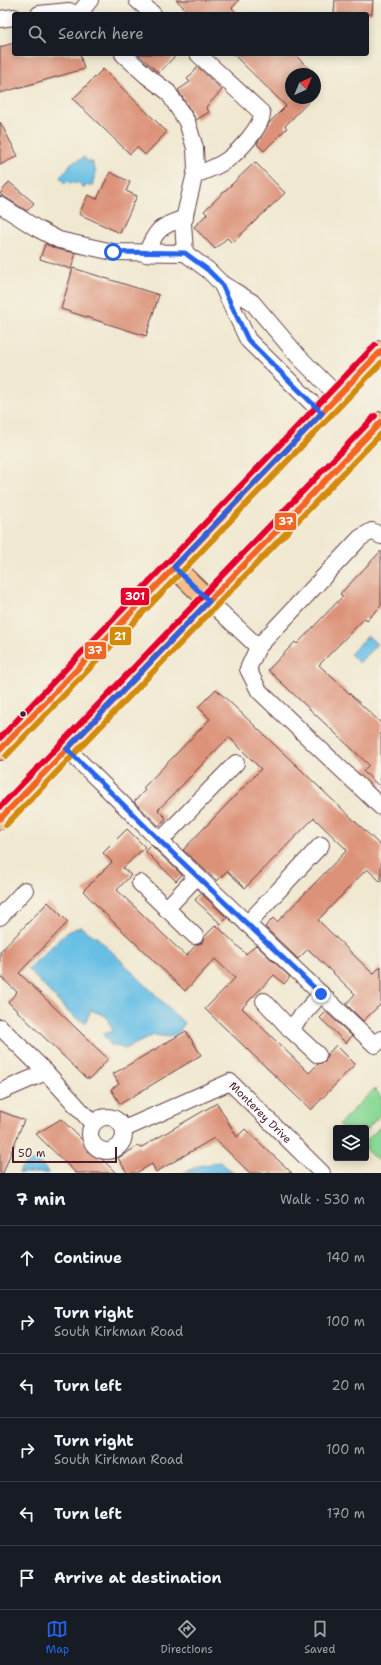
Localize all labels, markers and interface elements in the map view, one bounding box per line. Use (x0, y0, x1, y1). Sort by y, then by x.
search box (12, 12, 369, 56)
icon: search (26, 23, 48, 45)
text: Search here (58, 24, 144, 44)
north arrow (285, 68, 321, 104)
route start (104, 243, 122, 261)
line badge: 37 (274, 512, 297, 531)
text: 37 (279, 514, 294, 529)
line badge: 301 (120, 587, 150, 606)
text: 301 (125, 589, 145, 604)
line badge: 21 (109, 626, 132, 646)
text: 21 (114, 629, 126, 644)
line badge: 37 (84, 641, 107, 660)
text: 37 (88, 643, 103, 658)
unlabelled marker (18, 709, 28, 719)
route end (312, 985, 330, 1003)
street label: Monterey Drive (226, 1078, 295, 1147)
map controls (333, 1125, 369, 1161)
button: layers (333, 1125, 369, 1161)
scale bar (12, 1145, 117, 1164)
text: 50 m (18, 1146, 46, 1161)
text: 7 min (16, 1188, 66, 1210)
text: Walk · 530 m (280, 1191, 365, 1208)
icon: ahead (16, 1247, 38, 1269)
text: Continue (54, 1248, 122, 1268)
text: 140 m (326, 1249, 365, 1266)
text: Turn right (54, 1303, 134, 1323)
icon: right (16, 1311, 38, 1333)
text: 100 m (326, 1313, 365, 1330)
text: South Kirkman Road (54, 1323, 183, 1340)
icon: left (16, 1375, 38, 1397)
text: Turn left (54, 1376, 122, 1396)
text: 20 m (332, 1377, 365, 1394)
text: Turn right (54, 1431, 134, 1451)
icon: right (16, 1439, 38, 1461)
text: 100 m (326, 1441, 365, 1458)
text: South Kirkman Road (54, 1451, 183, 1468)
icon: left (16, 1503, 38, 1525)
text: Turn left (54, 1504, 122, 1524)
text: 170 m (327, 1505, 365, 1522)
icon: arrive (16, 1567, 38, 1589)
text: Arrive at destination (54, 1568, 222, 1588)
tab: Map (46, 1618, 69, 1657)
tab: Directions (160, 1618, 213, 1657)
tab: Saved (304, 1618, 335, 1657)

